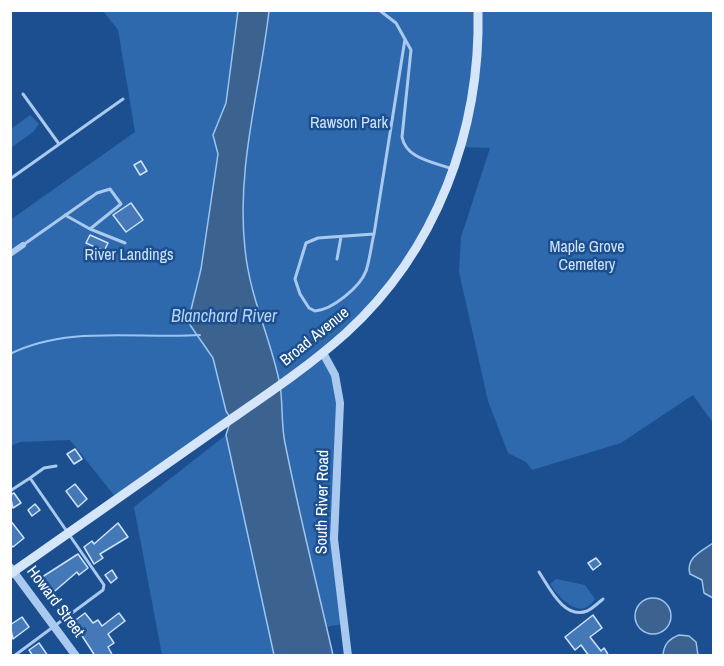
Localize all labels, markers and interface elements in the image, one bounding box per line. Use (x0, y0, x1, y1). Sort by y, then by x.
park label: Rawson Park (310, 114, 388, 134)
park label: Maple Grove Cemetery (549, 238, 625, 276)
park label: River Landings (85, 246, 173, 266)
street label: Broad Avenue (277, 303, 353, 371)
water label: Blanchard River (171, 306, 277, 328)
street label: South River Road (312, 450, 334, 554)
street label: Howard Street (22, 563, 88, 641)

